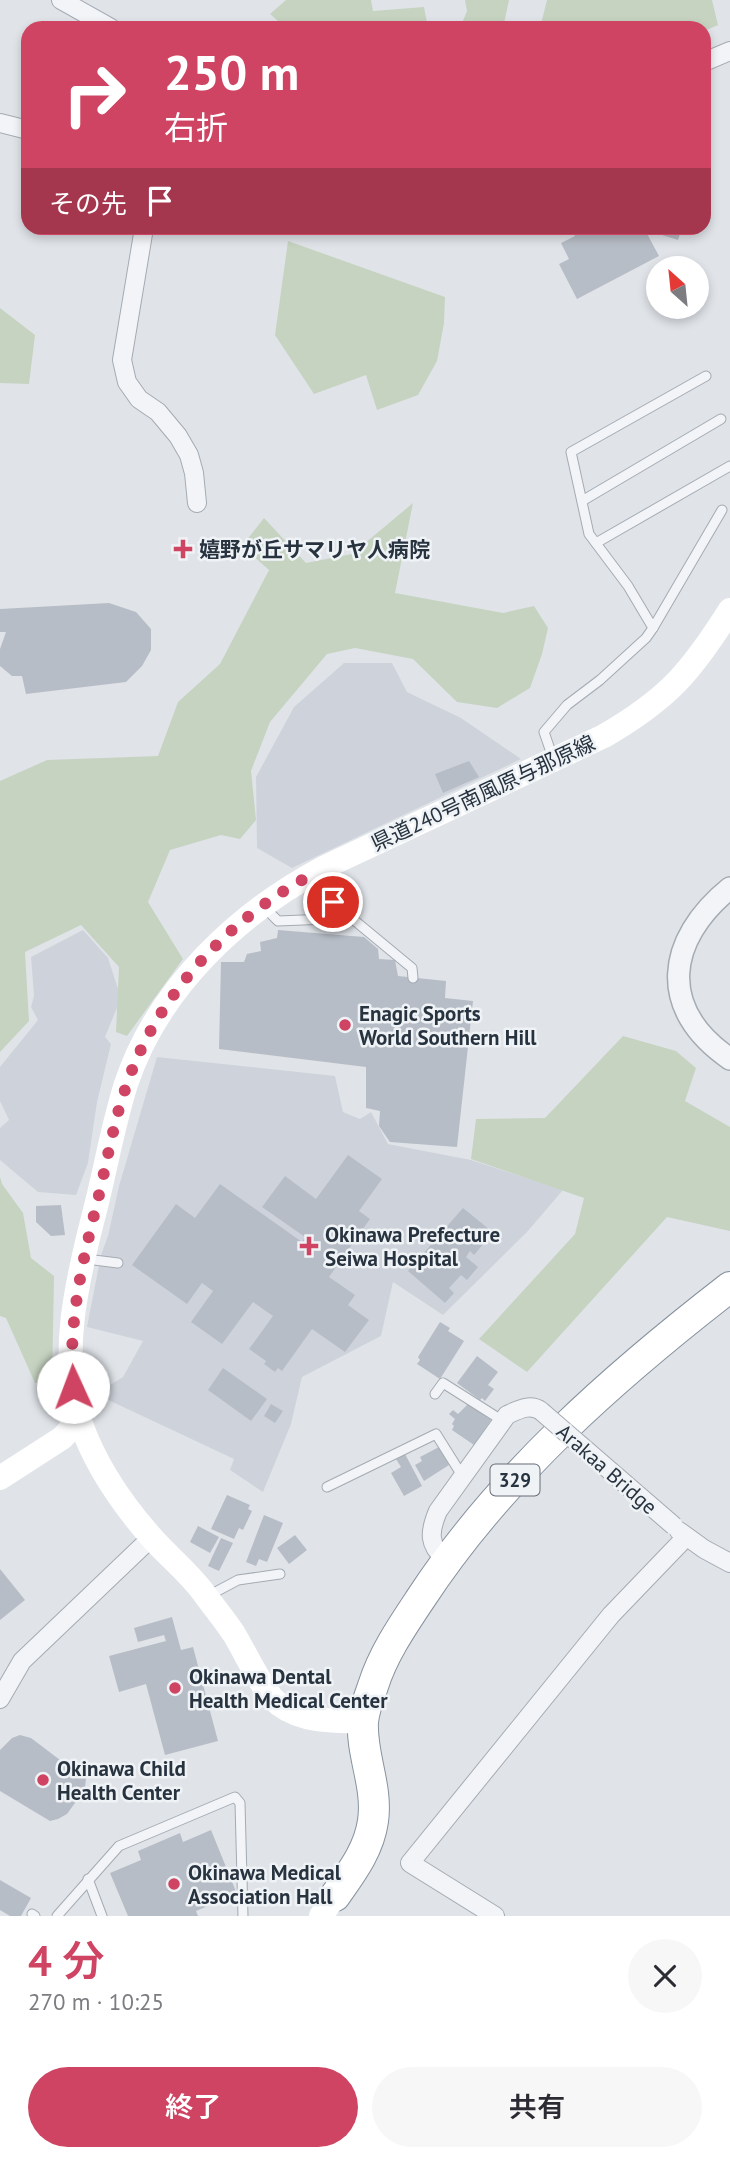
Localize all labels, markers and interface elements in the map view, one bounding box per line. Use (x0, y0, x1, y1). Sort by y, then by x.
text: 250 m (164, 40, 299, 104)
icon: right (49, 49, 140, 140)
text: 右折 (164, 106, 228, 148)
icon: arrive (141, 182, 179, 220)
text: その先 (49, 187, 127, 220)
north arrow (646, 256, 709, 318)
map controls (646, 256, 709, 319)
place label: 嬉野が丘サマリヤ人病院 (199, 536, 430, 563)
marker: 嬉野が丘サマリヤ人病院 (173, 539, 193, 559)
street label: 県道240号南風原与那原線 (367, 729, 599, 857)
pin (303, 872, 363, 932)
icon: arrive (314, 883, 352, 921)
place label: Enagic Sports World Southern Hill (359, 1000, 537, 1051)
marker: Enagic Sports World Southern Hill (337, 1017, 353, 1033)
place label: Okinawa Prefecture Seiwa Hospital (325, 1221, 500, 1272)
marker: Okinawa Prefecture Seiwa Hospital (299, 1236, 319, 1256)
position arrow (36, 1350, 110, 1424)
street label: Arakaa Bridge (551, 1418, 663, 1520)
road number: 329 (490, 1464, 540, 1496)
place label: Okinawa Dental Health Medical Center (189, 1663, 388, 1714)
marker: Okinawa Dental Health Medical Center (167, 1680, 183, 1696)
place label: Okinawa Child Health Center (57, 1755, 186, 1806)
marker: Okinawa Child Health Center (35, 1772, 51, 1788)
place label: Okinawa Medical Association Hall (188, 1859, 342, 1910)
marker: Okinawa Medical Association Hall (166, 1876, 182, 1892)
text: 4 分 (28, 1933, 104, 1988)
button: close (628, 1939, 702, 2013)
text: 270 m · 10:25 (28, 1987, 164, 2016)
button: 終了 (28, 2067, 358, 2147)
button: 共有 (372, 2067, 702, 2147)

